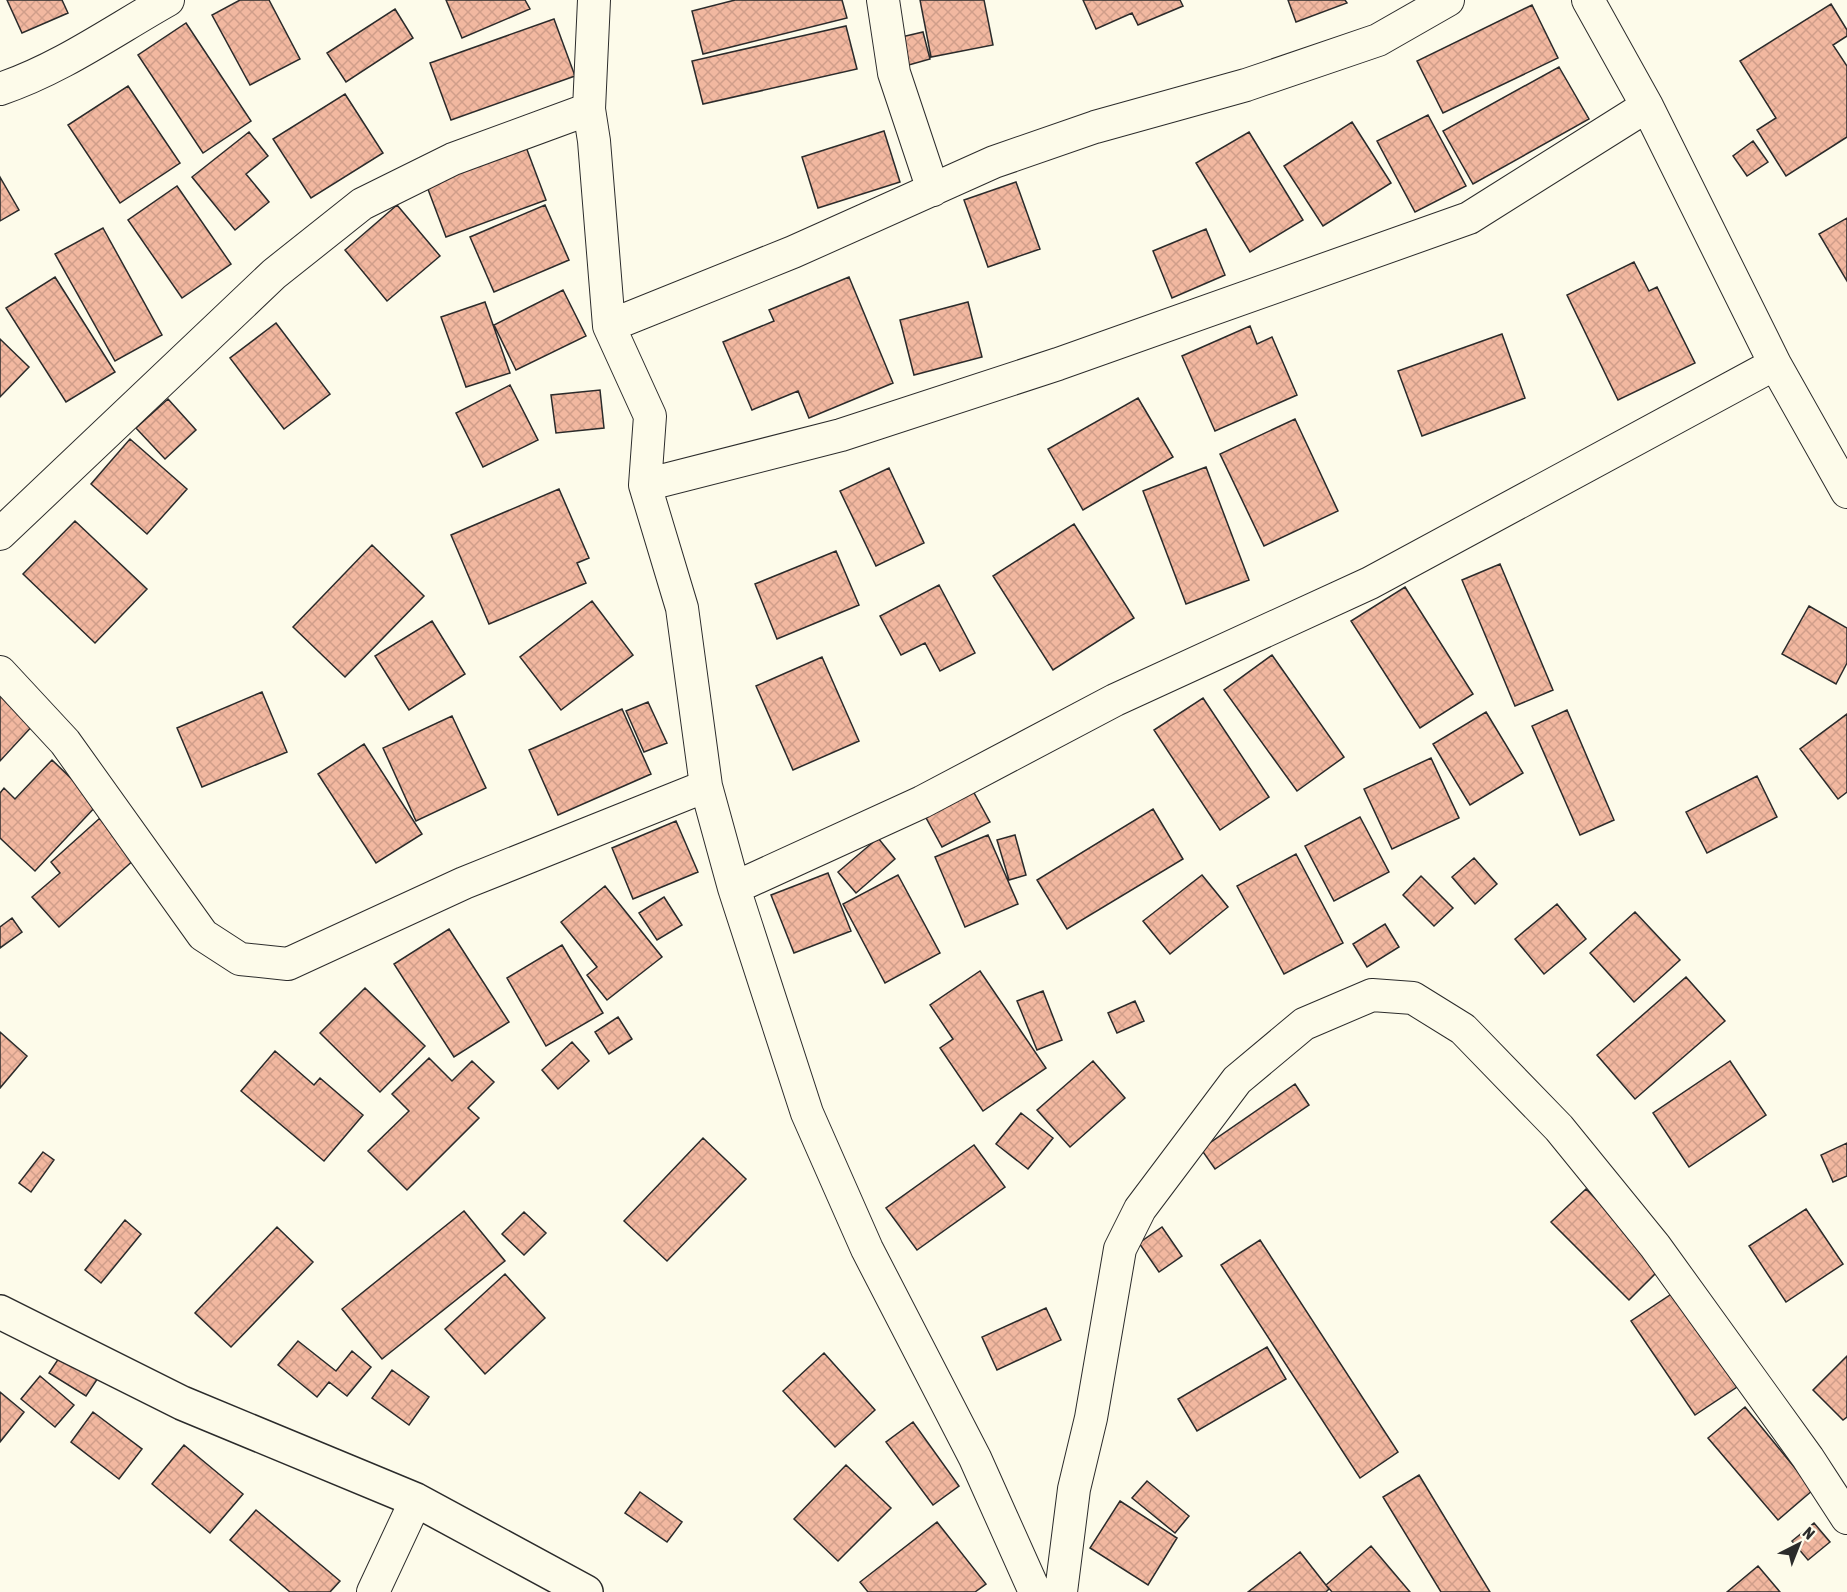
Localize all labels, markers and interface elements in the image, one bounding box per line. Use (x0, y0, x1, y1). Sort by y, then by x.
north arrow (1769, 1514, 1829, 1574)
text: N (1800, 1523, 1819, 1543)

